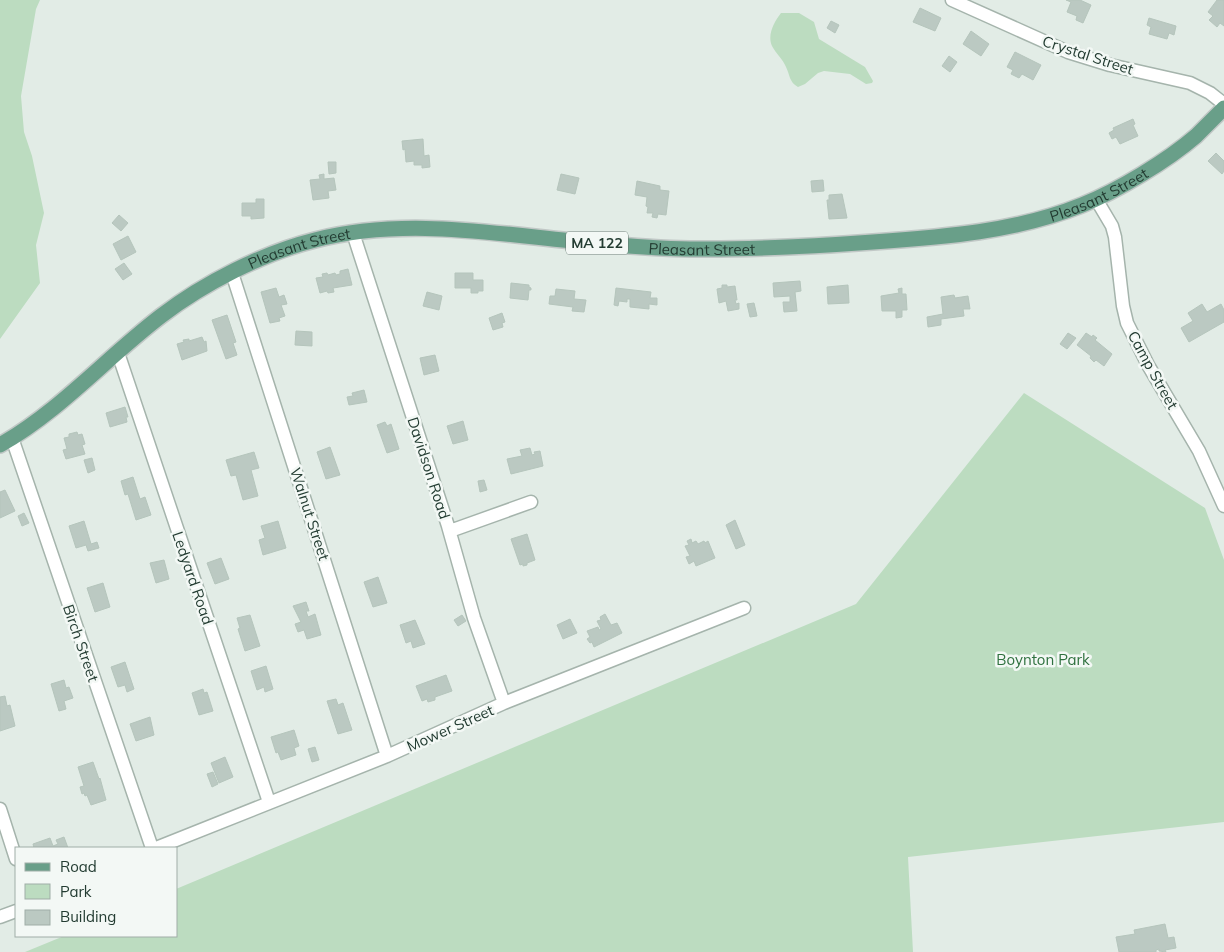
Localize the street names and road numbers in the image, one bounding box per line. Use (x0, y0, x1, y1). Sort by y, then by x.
street label: Crystal Street (1040, 31, 1136, 79)
street label: Pleasant Street (1047, 163, 1151, 225)
street label: Pleasant Street (245, 223, 352, 272)
road number: MA 122 (566, 232, 628, 254)
street label: Pleasant Street (648, 238, 755, 259)
street label: Camp Street (1124, 328, 1182, 412)
street label: Davidson Road (404, 415, 454, 521)
street label: Walnut Street (286, 465, 334, 563)
street label: Ledyard Road (168, 529, 218, 627)
street label: Birch Street (59, 602, 103, 684)
street label: Mower Street (404, 700, 496, 756)

